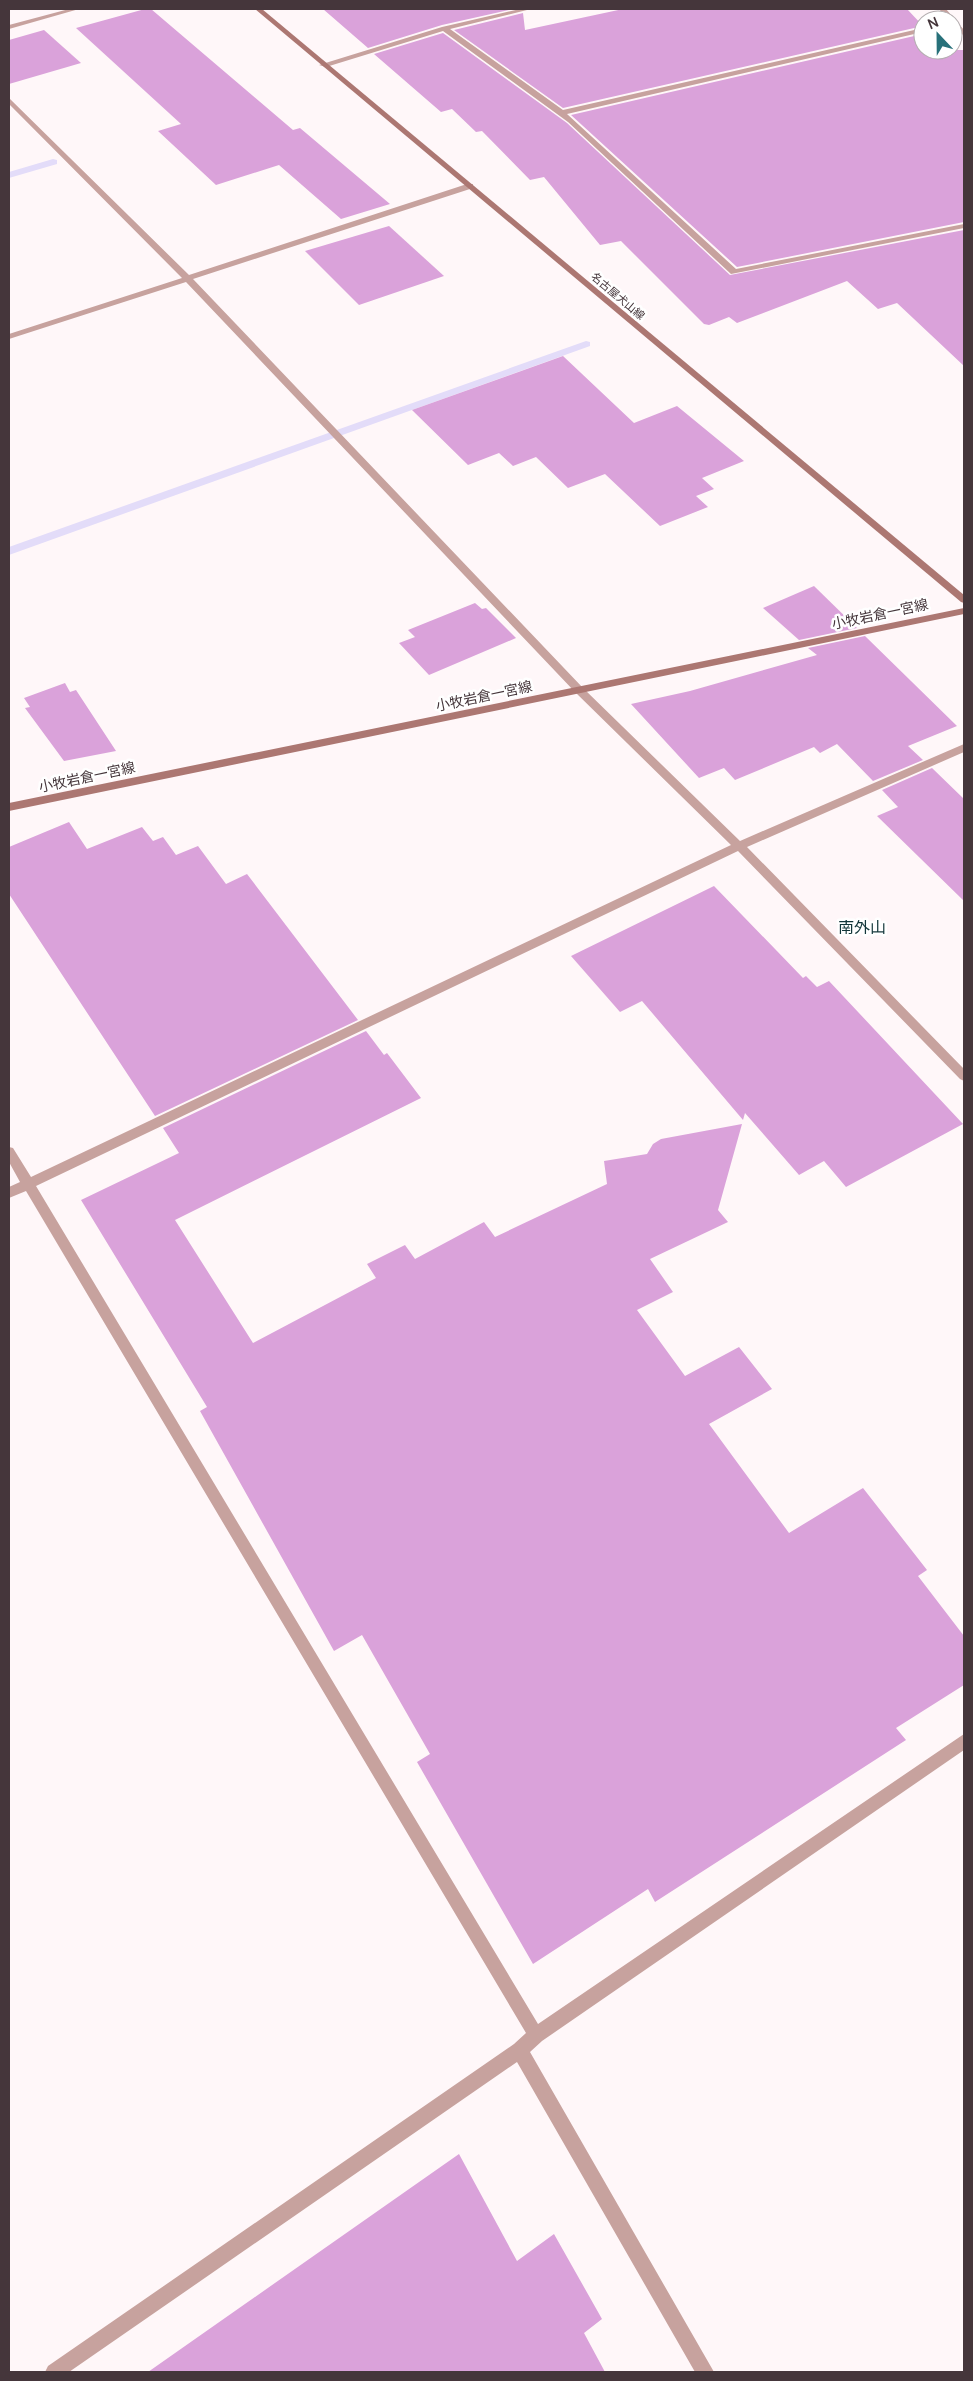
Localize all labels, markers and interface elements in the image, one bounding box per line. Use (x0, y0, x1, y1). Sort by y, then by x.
north arrow (913, 10, 963, 60)
text: N (925, 12, 941, 33)
street label: 名古屋犬山線 (588, 269, 648, 323)
street label: 小牧岩倉一宮線 (830, 594, 930, 633)
street label: 小牧岩倉一宮線 (434, 676, 534, 715)
street label: 小牧岩倉一宮線 (37, 757, 137, 796)
district label: 南外山 (838, 916, 886, 938)

